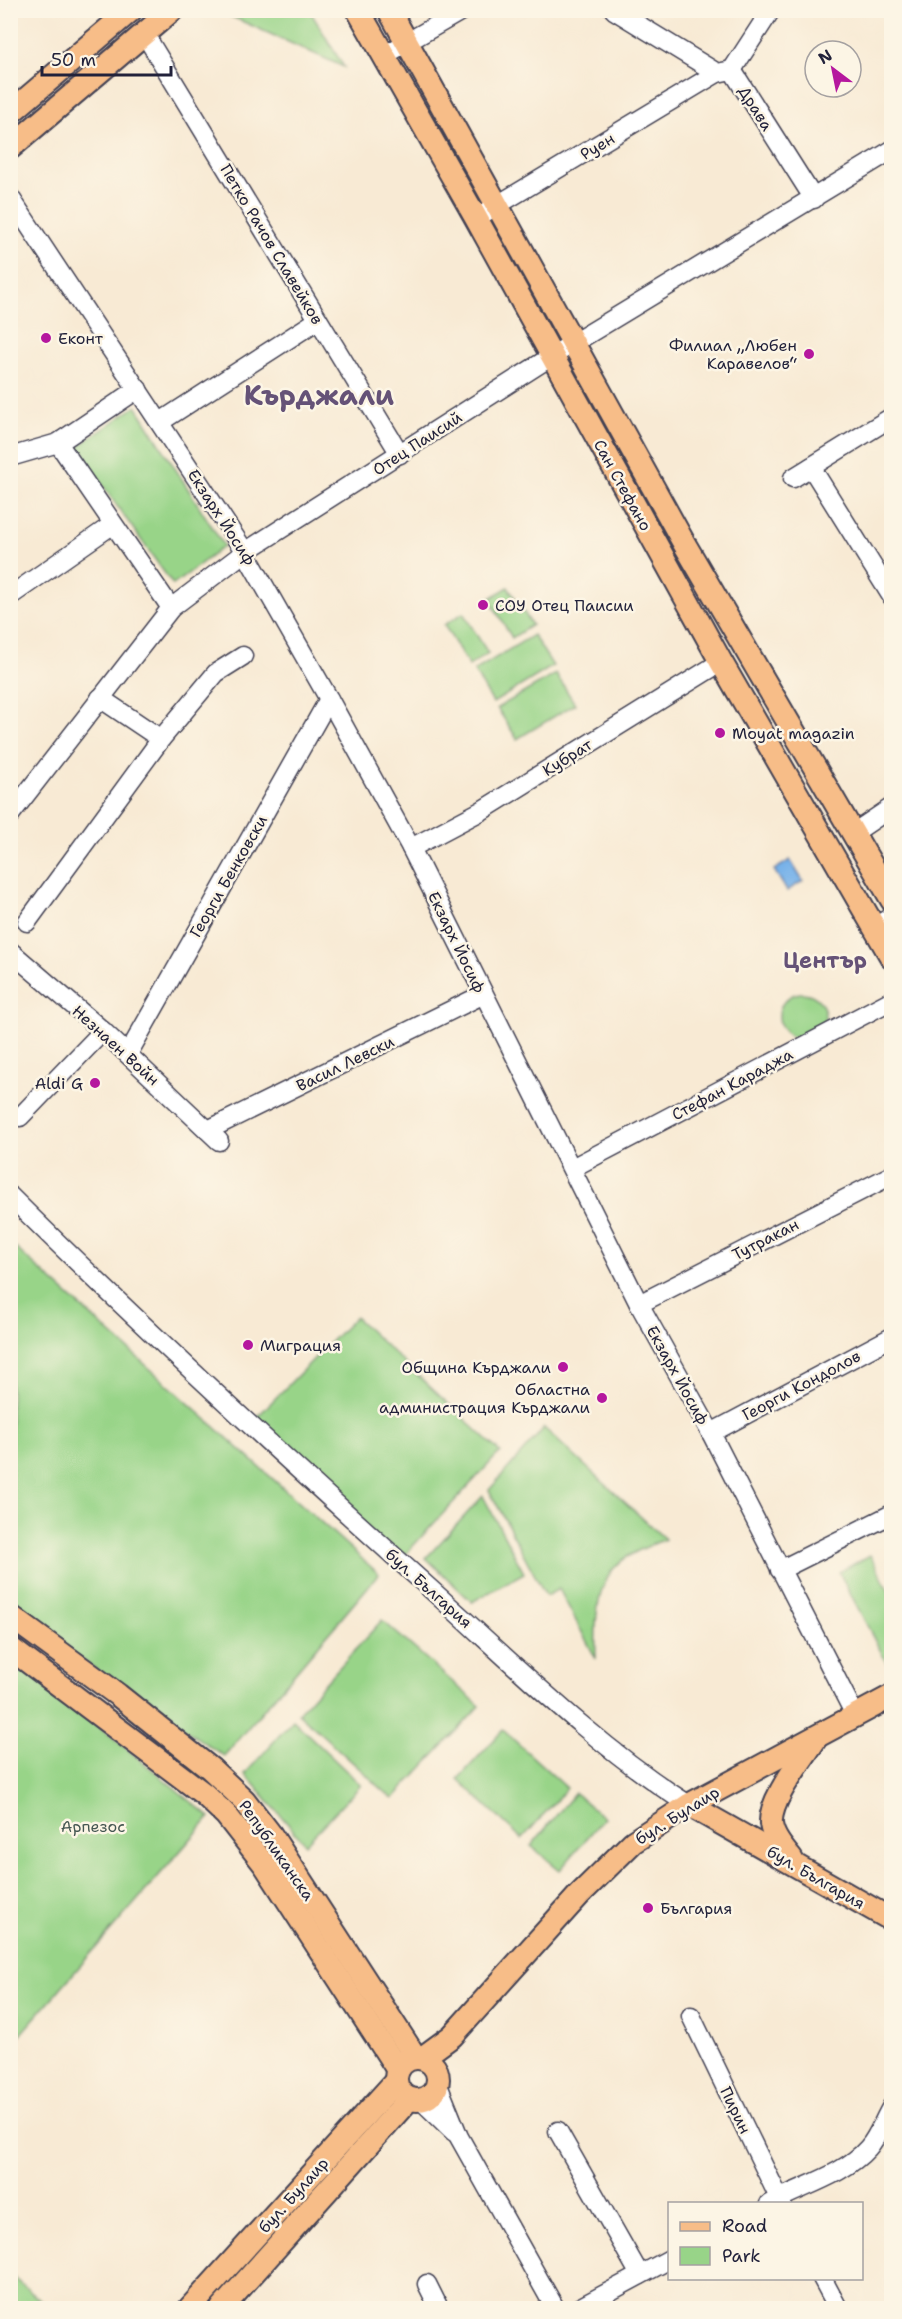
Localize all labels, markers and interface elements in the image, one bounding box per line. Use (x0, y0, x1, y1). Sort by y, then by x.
scale bar (42, 39, 171, 77)
north arrow (803, 39, 863, 99)
text: N (814, 44, 836, 69)
text: 50 m (51, 48, 96, 72)
street label: Драва (734, 82, 778, 135)
street label: Руен (576, 128, 618, 165)
street label: Петко Рачов Славейков (215, 160, 328, 328)
place label: Еконт (58, 328, 104, 349)
marker: Еконт (39, 331, 53, 345)
place label: Филиал „Любен Каравелов“ (669, 335, 797, 374)
marker: Филиал „Любен Каравелов“ (802, 347, 816, 361)
district label: Кърджали (244, 376, 394, 414)
street label: Отец Паисий (369, 407, 466, 480)
street label: Сан Стефано (589, 436, 656, 535)
street label: Екзарх Йосиф (183, 465, 260, 569)
place label: СОУ Отец Паисии (495, 595, 634, 616)
marker: СОУ Отец Паисии (476, 598, 490, 612)
place label: Moyat magazin (732, 723, 855, 744)
marker: Moyat magazin (713, 726, 727, 740)
street label: Кубрат (538, 734, 597, 781)
street label: Георги Бенковски (185, 811, 272, 941)
street label: Екзарх Йосиф (423, 888, 490, 996)
district label: Център (783, 946, 867, 975)
street label: Незнаен Войн (68, 1001, 164, 1090)
street label: Васил Левски (293, 1031, 398, 1096)
street label: Стефан Караджа (668, 1044, 796, 1125)
place label: Aldi G (35, 1073, 83, 1094)
marker: Aldi G (88, 1076, 102, 1090)
street label: Тутракан (728, 1214, 802, 1265)
street label: Екзарх Йосиф (642, 1322, 713, 1429)
place label: Миграция (260, 1335, 341, 1356)
marker: Миграция (241, 1338, 255, 1352)
street label: Георги Кондолов (738, 1345, 864, 1426)
place label: Община Кърджали (401, 1357, 551, 1378)
marker: Община Кърджали (556, 1360, 570, 1374)
place label: Областна администрация Кърджали (379, 1379, 590, 1418)
marker: Областна администрация Кърджали (595, 1391, 609, 1405)
street label: бул. България (381, 1544, 476, 1633)
street label: бул. Булаир (631, 1781, 723, 1850)
street label: Републиканска (234, 1796, 319, 1905)
park label: Арпезос (61, 1816, 125, 1837)
street label: бул. България (763, 1841, 869, 1914)
place label: България (660, 1898, 732, 1919)
marker: България (641, 1901, 655, 1915)
street label: Пирин (715, 2083, 756, 2137)
street label: бул. Булаир (254, 2153, 333, 2238)
legend (668, 2202, 863, 2280)
text: Road (722, 2214, 767, 2238)
text: Park (722, 2244, 761, 2268)

